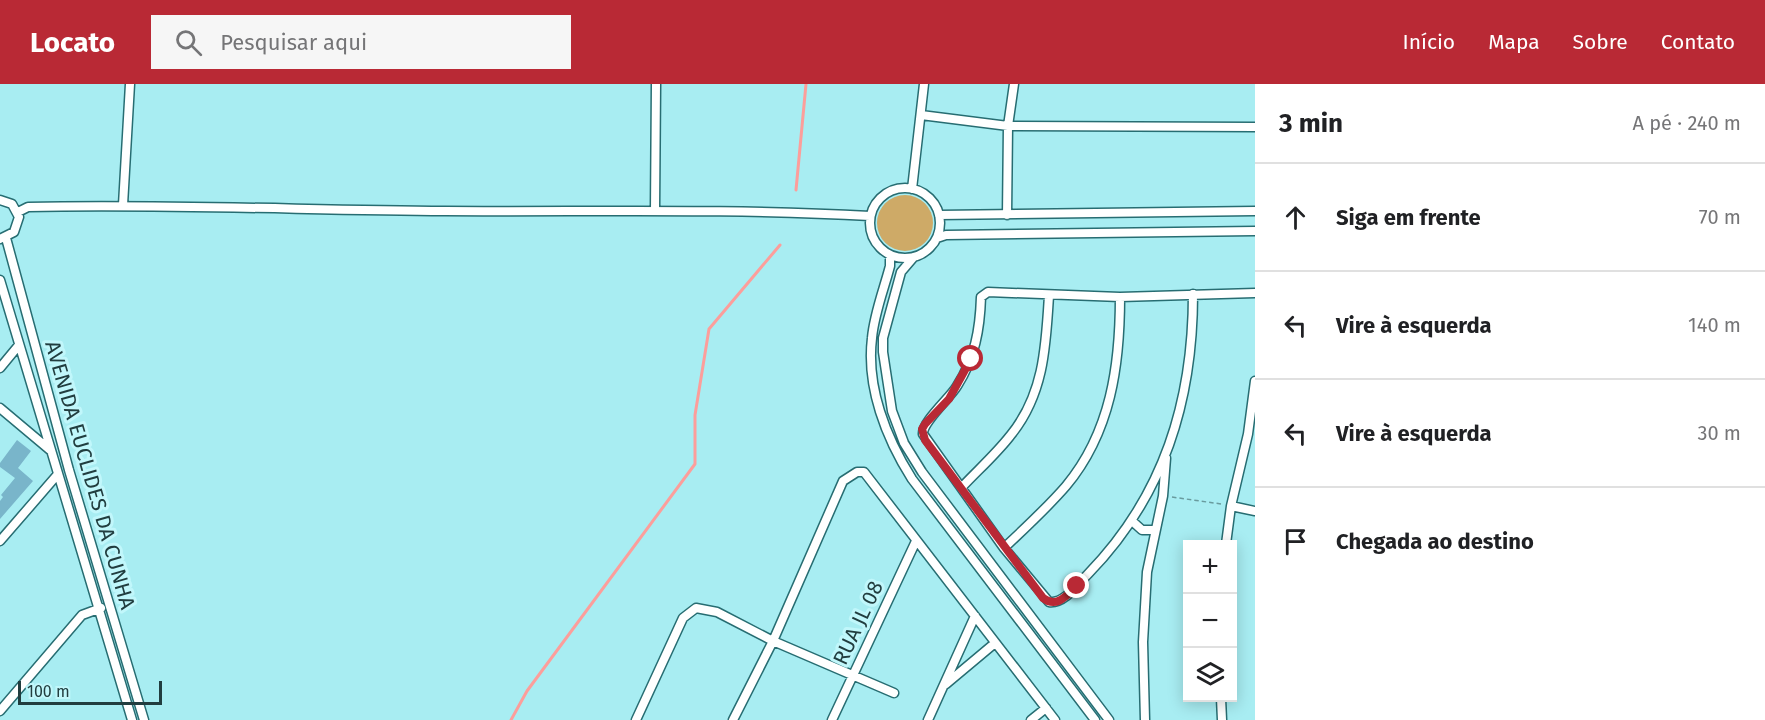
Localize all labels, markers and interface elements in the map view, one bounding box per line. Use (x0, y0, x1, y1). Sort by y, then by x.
search box (151, 15, 571, 69)
text: Locato (30, 26, 115, 59)
icon: search (172, 26, 205, 59)
text: Pesquisar aqui (220, 29, 367, 56)
text: Início (1402, 29, 1455, 55)
text: Mapa (1488, 29, 1540, 55)
text: Sobre (1573, 29, 1628, 55)
text: Contato (1661, 29, 1735, 55)
text: 3 min (1279, 108, 1343, 139)
text: A pé · 240 m (1632, 111, 1741, 135)
icon: ahead (1279, 201, 1312, 234)
text: Siga em frente (1336, 204, 1481, 231)
text: 70 m (1699, 205, 1741, 229)
icon: left (1279, 309, 1312, 342)
text: Vire à esquerda (1336, 312, 1492, 339)
text: 140 m (1688, 313, 1741, 337)
street label: AVENIDA EUCLIDES DA CUNHA (39, 338, 141, 612)
route start (957, 345, 983, 371)
icon: left (1279, 417, 1312, 450)
text: Vire à esquerda (1336, 420, 1492, 447)
text: 30 m (1697, 421, 1741, 445)
icon: arrive (1279, 525, 1312, 558)
text: Chegada ao destino (1336, 528, 1534, 555)
map controls (1183, 540, 1237, 702)
button: + (1183, 540, 1237, 594)
route end (1063, 572, 1089, 598)
street label: RUA JL 08 (827, 577, 889, 669)
button: − (1183, 594, 1237, 648)
button: layers (1183, 648, 1237, 702)
scale bar (18, 678, 162, 706)
text: 100 m (27, 682, 70, 701)

